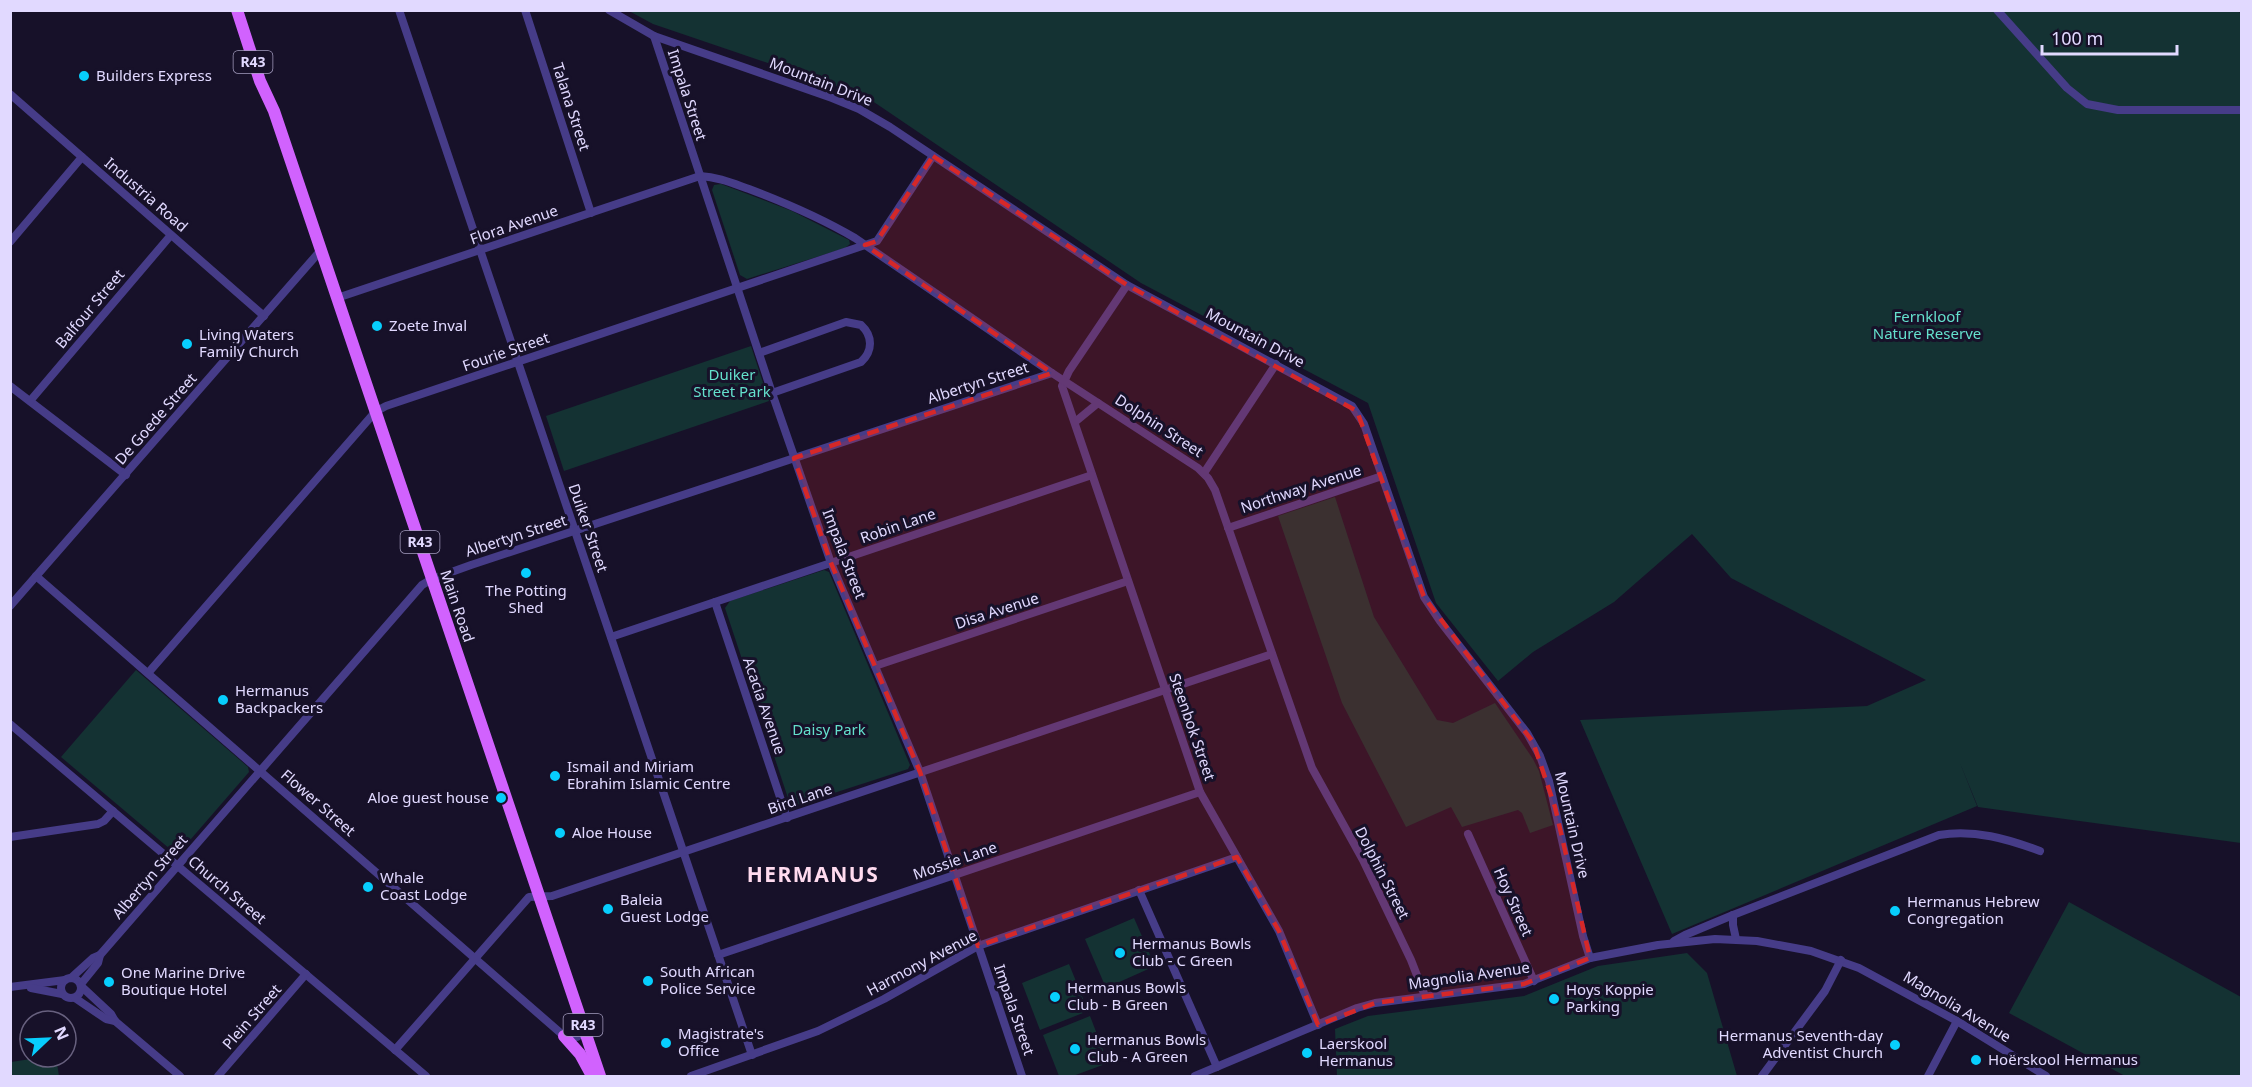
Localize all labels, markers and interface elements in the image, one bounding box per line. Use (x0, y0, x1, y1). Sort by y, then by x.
scale bar (2042, 18, 2177, 56)
text: 100 m (2051, 26, 2103, 50)
street label: Impala Street (664, 47, 712, 143)
road number: R43 (234, 51, 272, 73)
street label: Mountain Drive (767, 52, 876, 110)
street label: Talana Street (548, 60, 596, 154)
place label: Builders Express (96, 65, 212, 85)
marker: Builders Express (77, 69, 91, 83)
street label: Industria Road (101, 153, 192, 236)
street label: Flora Avenue (467, 200, 560, 248)
street label: Balfour Street (50, 264, 129, 352)
street label: Mountain Drive (1203, 303, 1308, 372)
park label: Fernkloof Nature Reserve (1873, 306, 1981, 343)
place label: Zoete Inval (389, 315, 467, 335)
marker: Zoete Inval (370, 319, 384, 333)
place label: Living Waters Family Church (199, 324, 299, 361)
street label: Fourie Street (460, 327, 552, 375)
marker: Living Waters Family Church (180, 337, 194, 351)
street label: Albertyn Street (924, 356, 1031, 408)
park label: Duiker Street Park (693, 364, 771, 401)
street label: De Goede Street (110, 368, 201, 468)
street label: Dolphin Street (1112, 389, 1208, 461)
street label: Northway Avenue (1238, 459, 1364, 517)
street label: Duiker Street (564, 481, 614, 575)
street label: Robin Lane (857, 503, 938, 547)
street label: Impala Street (819, 506, 871, 602)
street label: Albertyn Street (462, 509, 569, 561)
road number: R43 (400, 531, 440, 553)
marker: The Potting Shed (519, 566, 533, 580)
street label: Main Road (436, 567, 480, 644)
place label: The Potting Shed (485, 580, 567, 617)
street label: Disa Avenue (952, 587, 1041, 633)
street label: Acacia Avenue (739, 655, 791, 757)
street label: Steenbok Street (1165, 670, 1221, 783)
place label: Hermanus Backpackers (235, 680, 323, 717)
marker: Hermanus Backpackers (216, 693, 230, 707)
park label: Daisy Park (792, 719, 866, 739)
place label: Ismail and Miriam Ebrahim Islamic Centre (567, 756, 730, 793)
street label: Flower Street (277, 764, 361, 841)
marker: Ismail and Miriam Ebrahim Islamic Centre (548, 769, 562, 783)
street label: Mountain Drive (1551, 769, 1595, 880)
street label: Bird Lane (765, 778, 834, 818)
place label: Aloe guest house (367, 787, 489, 807)
marker: Aloe guest house (494, 791, 508, 805)
place label: Aloe House (572, 822, 652, 842)
street label: Dolphin Street (1351, 823, 1415, 923)
marker: Aloe House (553, 826, 567, 840)
street label: Albertyn Street (107, 830, 192, 923)
street label: Mossie Lane (910, 836, 999, 884)
street label: Church Street (184, 851, 271, 928)
district label: HERMANUS (747, 860, 879, 888)
street label: Hoy Street (1490, 864, 1538, 940)
place label: Whale Coast Lodge (380, 867, 467, 904)
marker: Whale Coast Lodge (361, 880, 375, 894)
place label: Baleia Guest Lodge (620, 889, 709, 926)
place label: Hermanus Hebrew Congregation (1907, 891, 2040, 928)
marker: Baleia Guest Lodge (601, 902, 615, 916)
marker: Hermanus Hebrew Congregation (1888, 904, 1902, 918)
street label: Harmony Avenue (863, 925, 980, 1000)
place label: Hermanus Bowls Club - C Green (1132, 933, 1251, 970)
marker: Hermanus Bowls Club - C Green (1113, 946, 1127, 960)
street label: Magnolia Avenue (1407, 957, 1531, 993)
place label: South African Police Service (660, 961, 756, 998)
place label: One Marine Drive Boutique Hotel (121, 962, 245, 999)
street label: Impala Street (990, 962, 1040, 1058)
street label: Magnolia Avenue (1900, 966, 2015, 1046)
marker: South African Police Service (641, 974, 655, 988)
marker: One Marine Drive Boutique Hotel (102, 975, 116, 989)
place label: Hermanus Bowls Club - B Green (1067, 977, 1186, 1014)
street label: Plein Street (217, 979, 286, 1053)
place label: Hoys Koppie Parking (1566, 979, 1654, 1016)
marker: Hermanus Bowls Club - B Green (1048, 990, 1062, 1004)
marker: Hoys Koppie Parking (1547, 992, 1561, 1006)
north arrow (18, 1009, 78, 1069)
road number: R43 (564, 1014, 602, 1036)
text: N (49, 1023, 74, 1043)
place label: Magistrate's Office (678, 1023, 764, 1060)
place label: Hermanus Seventh-day Adventist Church (1719, 1025, 1883, 1062)
place label: Hermanus Bowls Club - A Green (1087, 1029, 1206, 1066)
place label: Laerskool Hermanus (1319, 1033, 1393, 1070)
marker: Magistrate's Office (659, 1036, 673, 1050)
marker: Hermanus Seventh-day Adventist Church (1888, 1038, 1902, 1052)
marker: Hermanus Bowls Club - A Green (1068, 1042, 1082, 1056)
marker: Laerskool Hermanus (1300, 1046, 1314, 1060)
place label: Hoërskool Hermanus (1988, 1049, 2138, 1069)
marker: Hoërskool Hermanus (1969, 1053, 1983, 1067)

